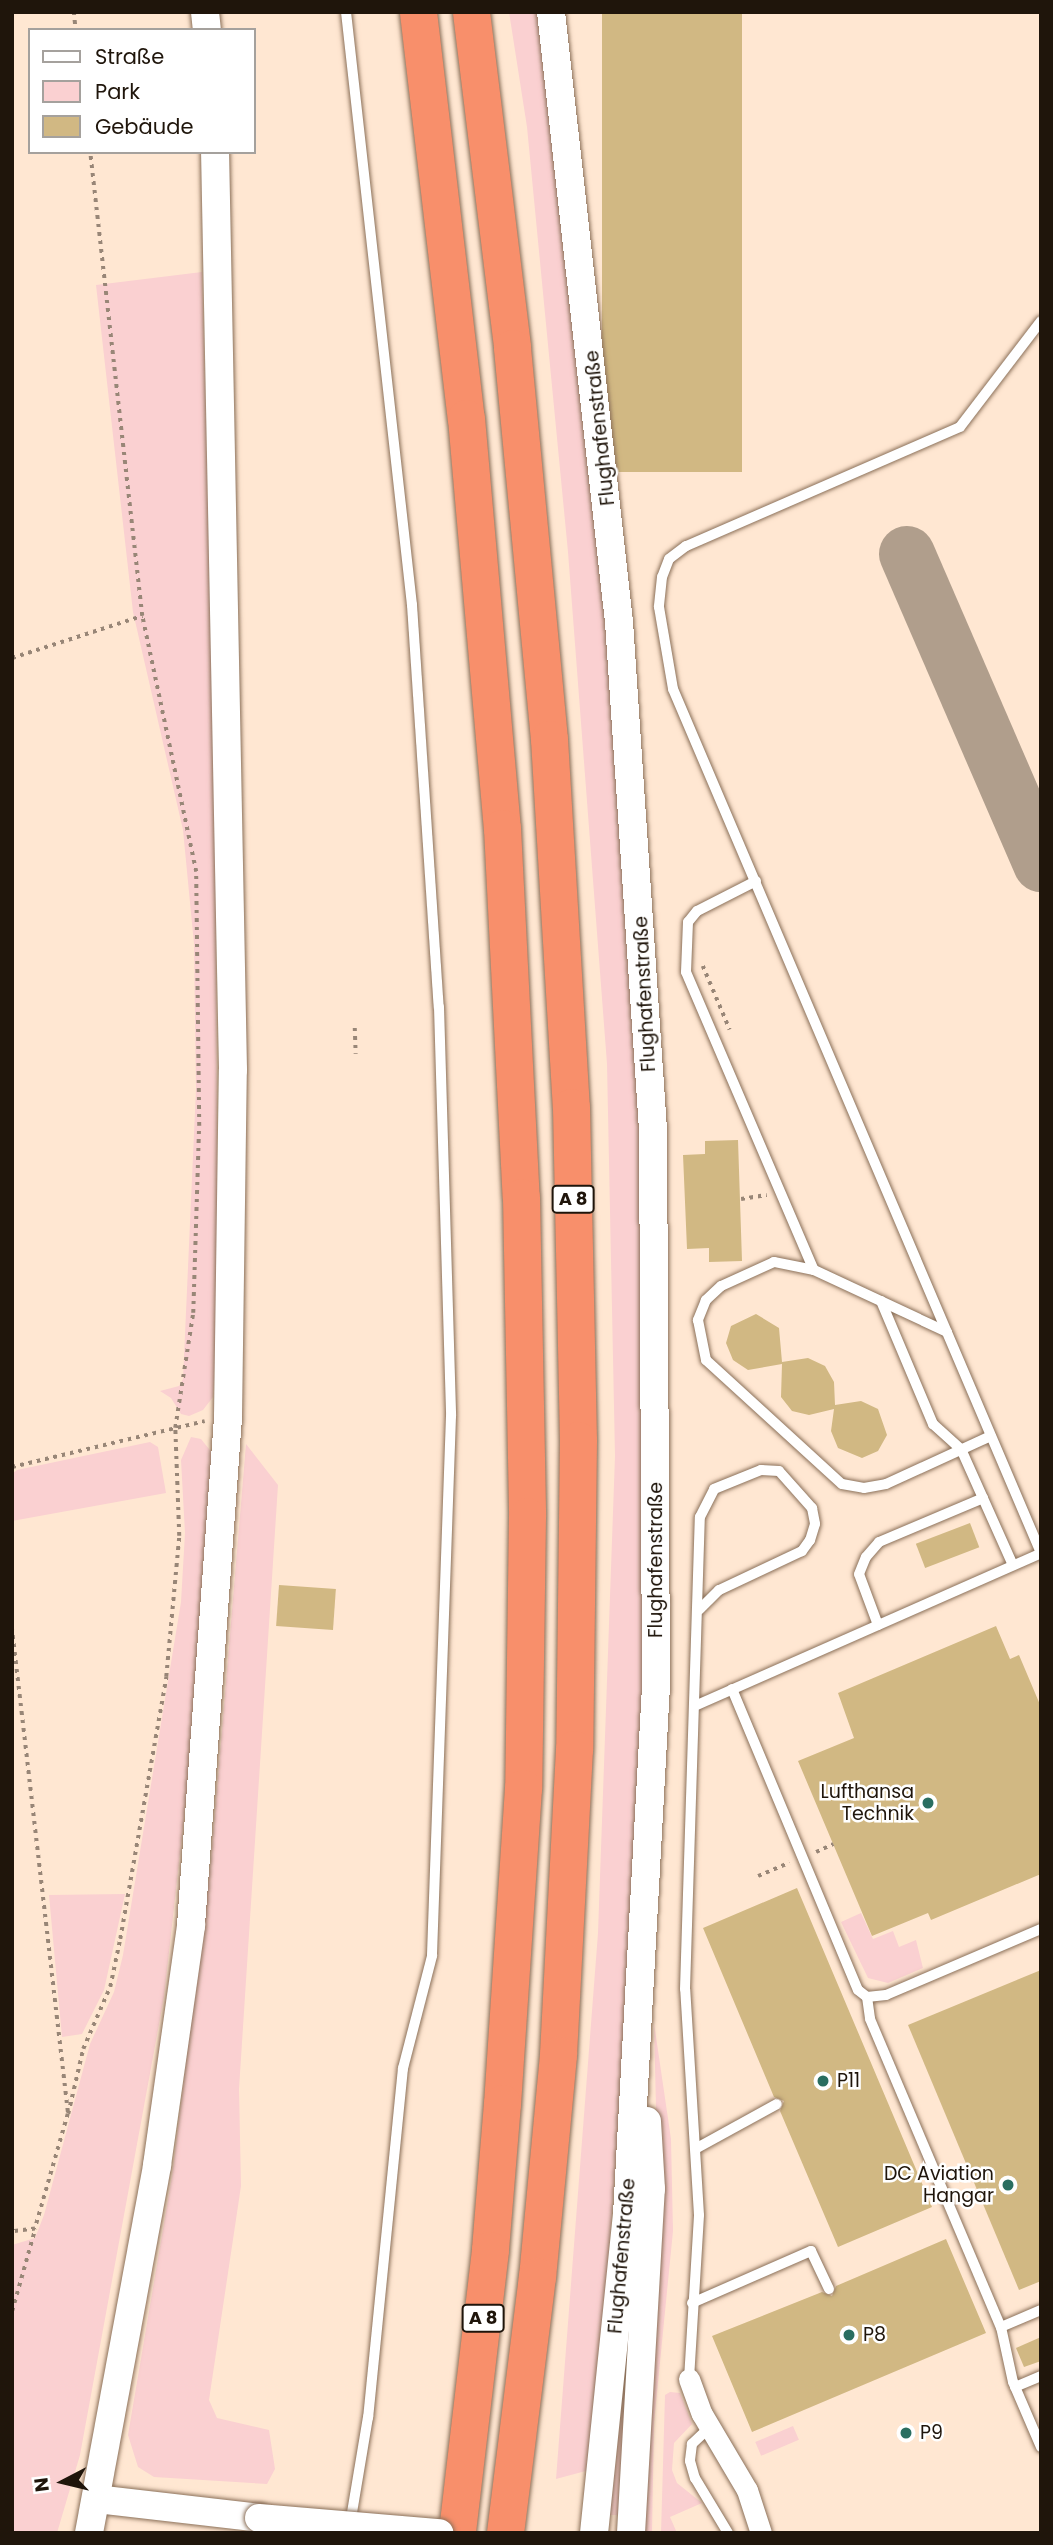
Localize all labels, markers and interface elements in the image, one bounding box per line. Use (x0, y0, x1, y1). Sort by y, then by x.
legend (28, 28, 256, 154)
text: Straße (95, 42, 164, 71)
text: Park (95, 77, 140, 106)
text: Gebäude (95, 112, 193, 141)
street label: Flughafenstraße (581, 349, 619, 507)
street label: Flughafenstraße (630, 916, 660, 1072)
road number: A 8 (550, 1184, 596, 1214)
street label: Flughafenstraße (645, 1482, 667, 1638)
place label: Lufthansa Technik (821, 1781, 914, 1825)
marker: Lufthansa Technik (920, 1795, 936, 1811)
place label: P11 (837, 2070, 860, 2092)
marker: P11 (815, 2073, 831, 2089)
place label: DC Aviation Hangar (884, 2163, 994, 2207)
street label: Flughafenstraße (604, 2177, 640, 2335)
marker: DC Aviation Hangar (1000, 2177, 1016, 2193)
road number: A 8 (460, 2304, 506, 2332)
place label: P8 (863, 2324, 886, 2346)
marker: P8 (841, 2327, 857, 2343)
place label: P9 (920, 2422, 943, 2444)
marker: P9 (898, 2425, 914, 2441)
north arrow (28, 2447, 98, 2517)
text: N (27, 2476, 56, 2493)

